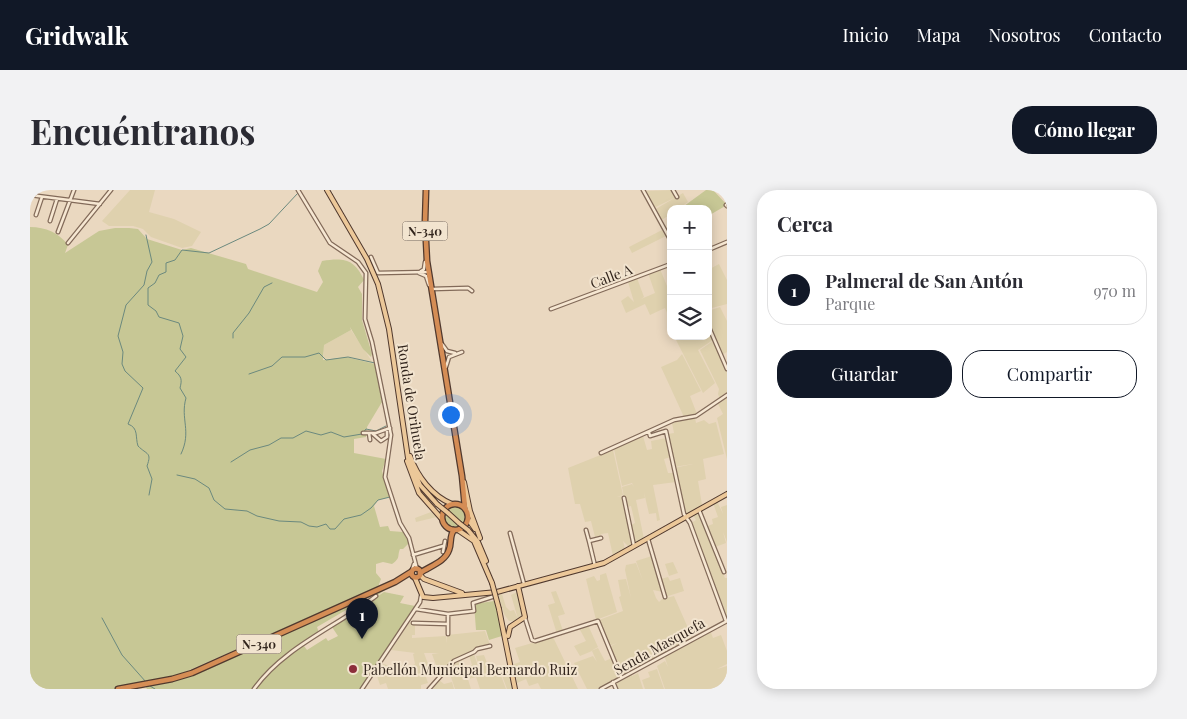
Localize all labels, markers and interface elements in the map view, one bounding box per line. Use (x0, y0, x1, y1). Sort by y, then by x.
text: Gridwalk (25, 19, 128, 51)
text: Inicio (843, 23, 889, 47)
text: Mapa (917, 23, 961, 47)
text: Nosotros (989, 23, 1061, 47)
text: Contacto (1089, 23, 1162, 47)
button: Cómo llegar (1012, 106, 1157, 154)
text: Encuéntranos (30, 107, 255, 154)
map controls (667, 205, 712, 340)
button: + (667, 205, 712, 250)
text: Cerca (777, 209, 833, 237)
road number: N-340 (402, 221, 448, 240)
button: − (667, 250, 712, 295)
street label: Calle A (587, 259, 635, 293)
text: Palmeral de San Antón (825, 267, 1023, 293)
text: 1 (791, 280, 797, 301)
text: 970 m (1094, 280, 1136, 301)
text: Parque (825, 293, 875, 314)
button: layers (667, 295, 712, 340)
street label: Ronda de Orihuela (393, 343, 431, 461)
button: Guardar (777, 350, 952, 398)
button: Compartir (962, 350, 1137, 398)
your location (438, 402, 464, 428)
pin: 1 (346, 598, 378, 639)
street label: Senda Masquefa (610, 613, 708, 679)
road number: N-340 (236, 634, 282, 654)
place label: Pabellón Municipal Bernardo Ruiz (363, 660, 577, 679)
marker: Pabellón Municipal Bernardo Ruiz (347, 663, 359, 675)

